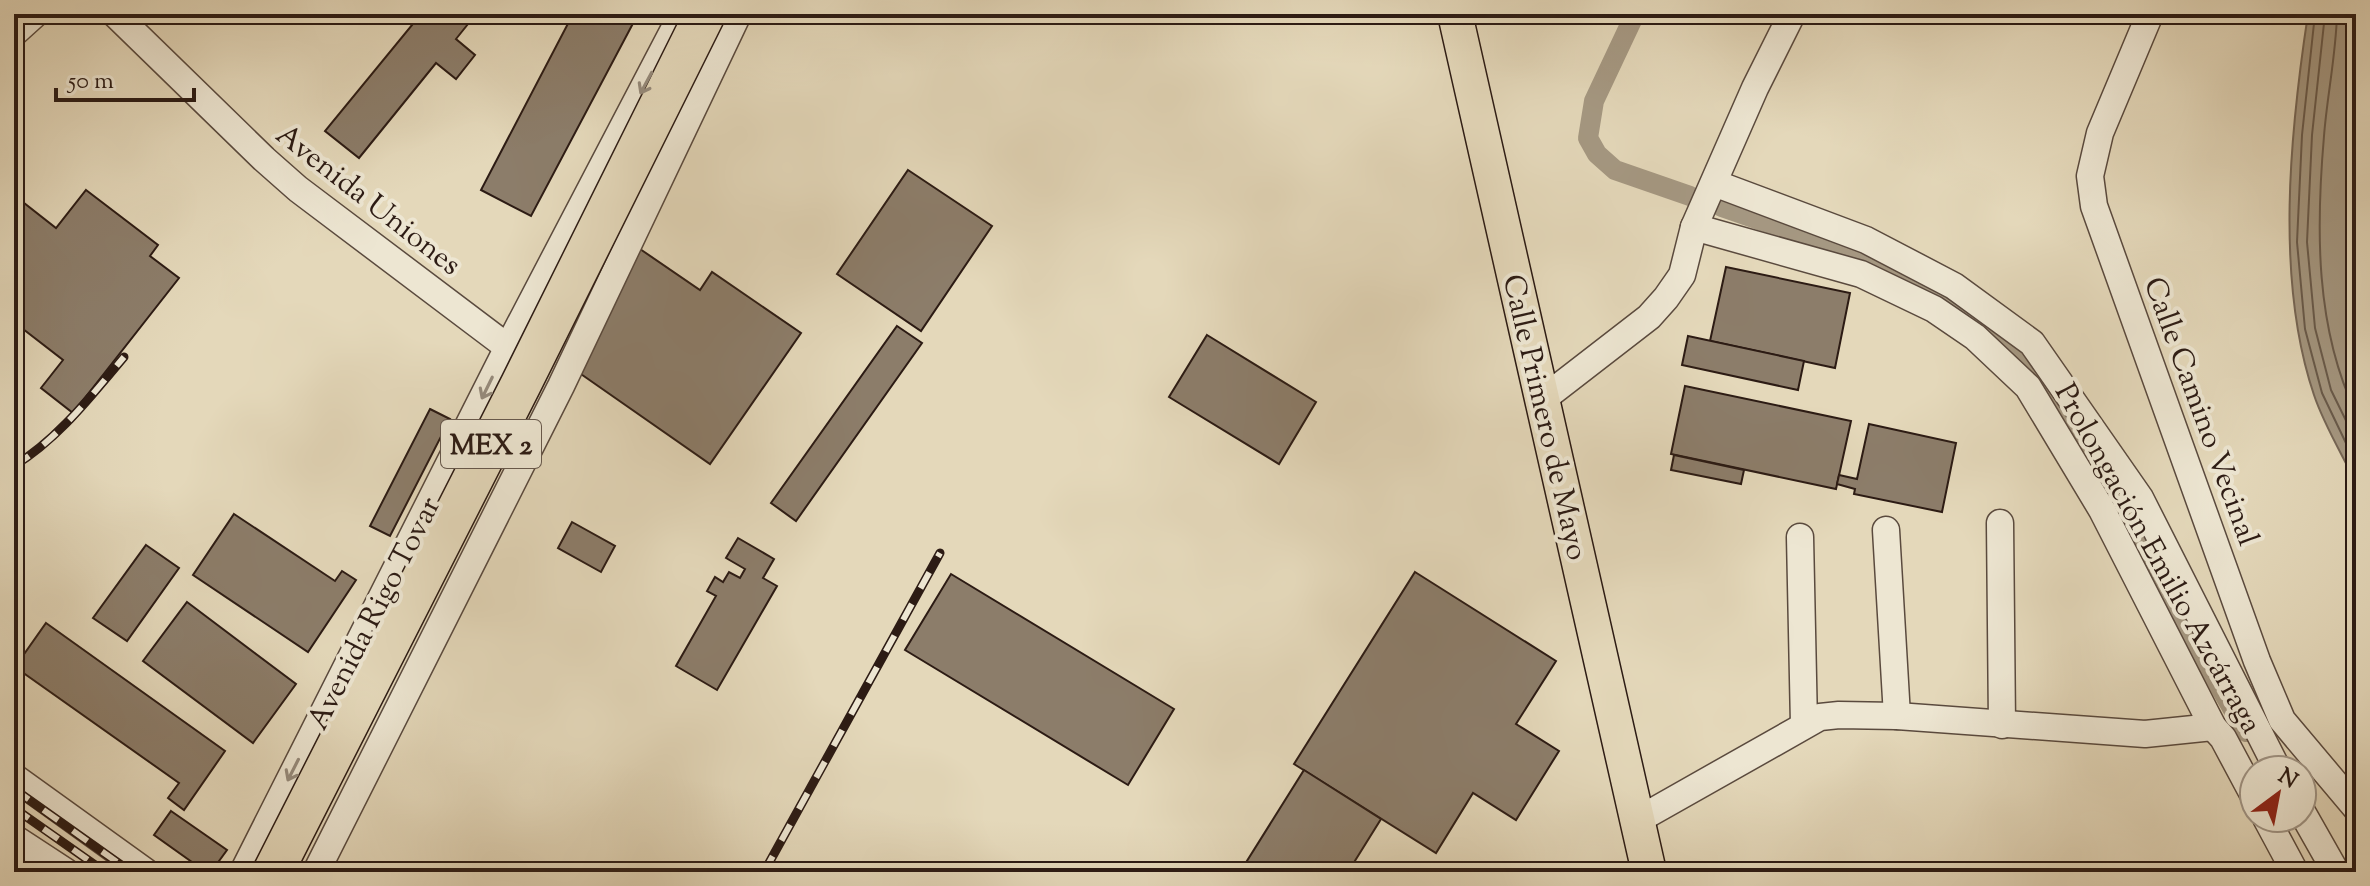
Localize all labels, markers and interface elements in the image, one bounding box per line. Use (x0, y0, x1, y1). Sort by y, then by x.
scale bar (56, 52, 194, 102)
text: 50 m (66, 65, 114, 99)
one-way arrow (637, 71, 653, 95)
street label: Avenida Uniones (266, 115, 469, 287)
street label: Calle Primero de Mayo (1490, 270, 1597, 565)
street label: Calle Camino Vecinal (2131, 272, 2268, 552)
one-way arrow (479, 376, 495, 400)
street label: Prolongación Emilio Azcárraga (2042, 376, 2271, 742)
road number: MEX 2 (441, 420, 541, 468)
street label: Avenida Rigo Tovar (298, 490, 453, 738)
north arrow (2238, 754, 2318, 834)
one-way arrow (285, 757, 301, 781)
text: N (2271, 761, 2303, 798)

